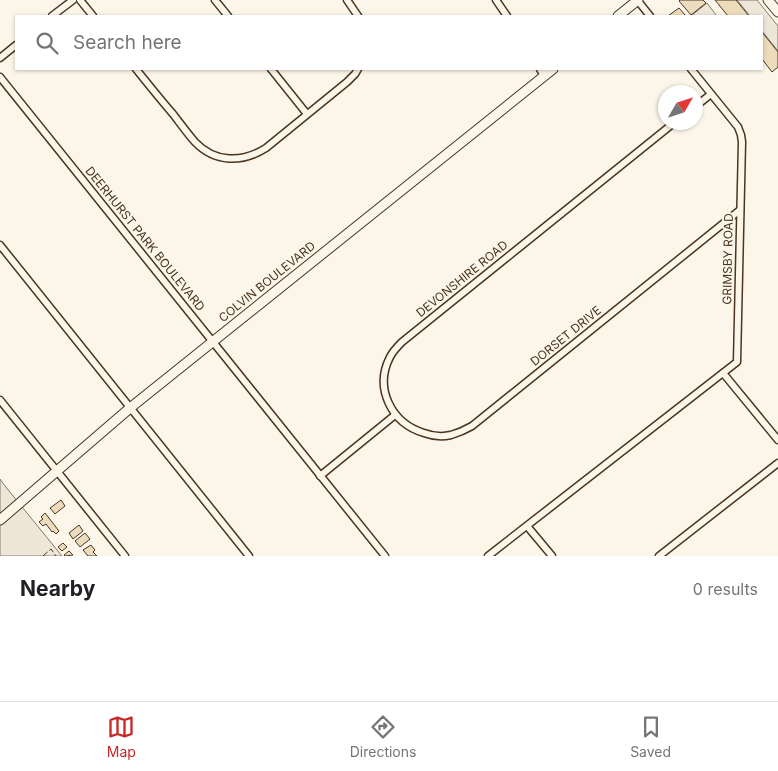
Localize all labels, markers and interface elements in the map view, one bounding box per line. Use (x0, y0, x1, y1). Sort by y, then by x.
search box (15, 15, 763, 70)
icon: search (33, 29, 61, 57)
text: Search here (73, 31, 182, 54)
north arrow (658, 85, 703, 130)
street label: DEERHURST PARK BOULEVARD (82, 163, 208, 314)
street label: GRIMSBY ROAD (719, 213, 736, 305)
street label: DEVONSHIRE ROAD (413, 237, 511, 320)
street label: COLVIN BOULEVARD (215, 238, 318, 325)
street label: DORSET DRIVE (527, 303, 604, 369)
text: Nearby (20, 576, 95, 601)
text: 0 results (693, 579, 758, 599)
tab: Map (107, 713, 136, 760)
tab: Directions (350, 713, 416, 760)
tab: Saved (630, 713, 671, 760)

